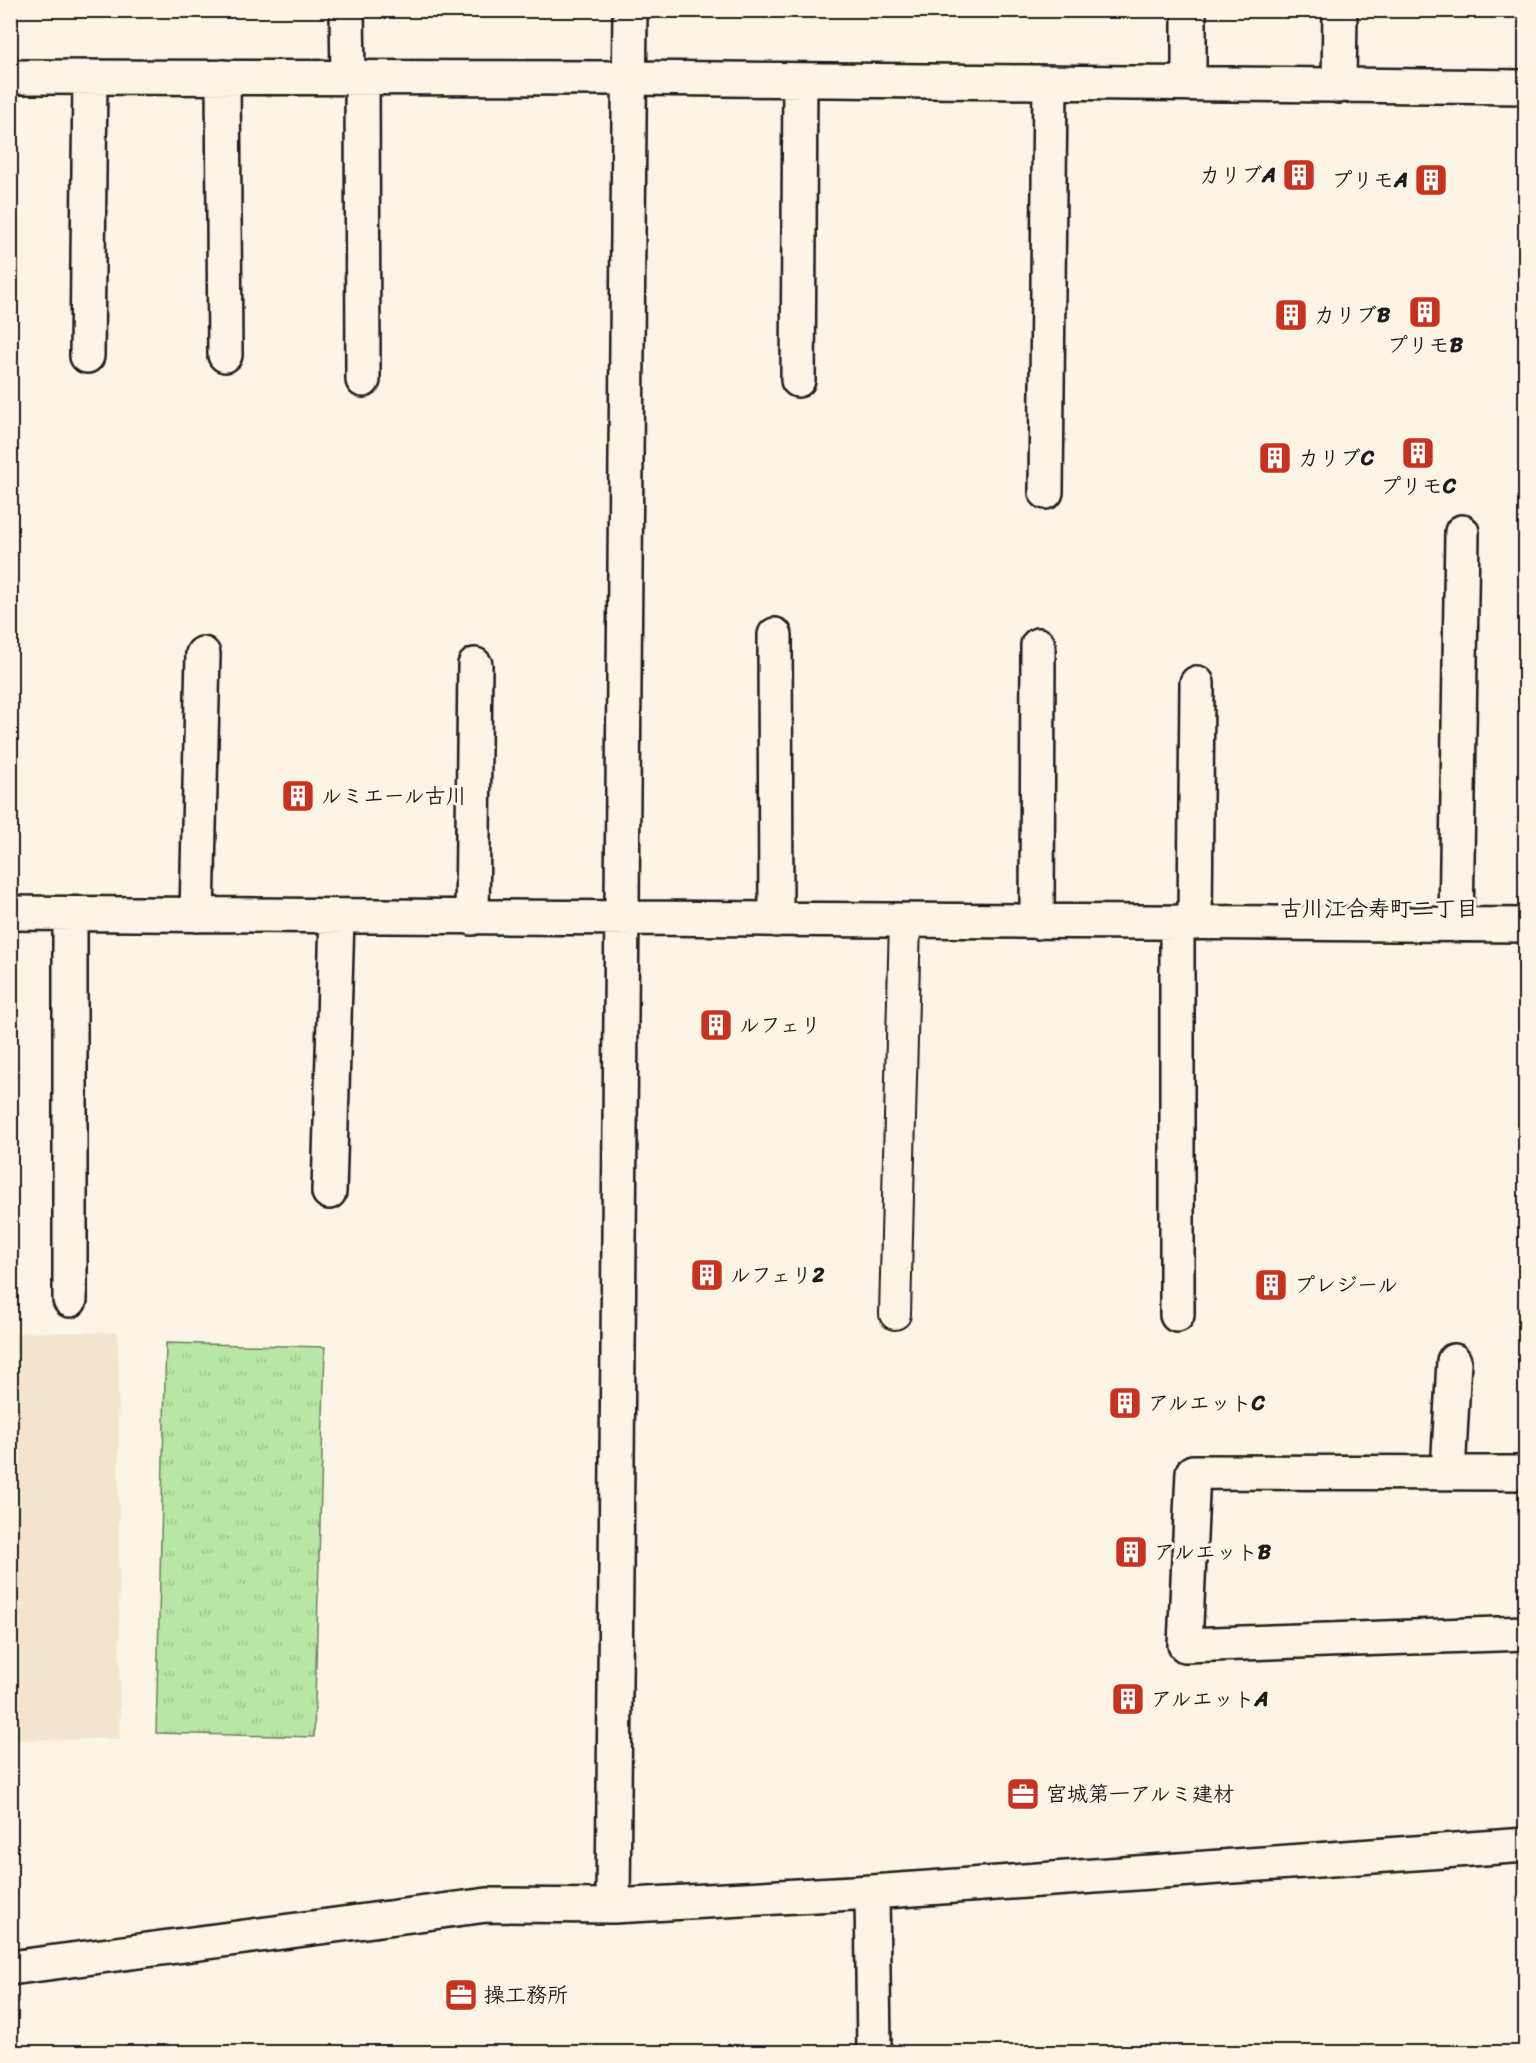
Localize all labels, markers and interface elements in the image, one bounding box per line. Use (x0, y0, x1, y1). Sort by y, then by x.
place label: カリブA (1199, 156, 1276, 194)
building icon: カリブA (1281, 157, 1317, 193)
place label: プリモA (1331, 161, 1408, 199)
building icon: プリモA (1413, 162, 1449, 198)
building icon: プリモB (1407, 294, 1443, 330)
place label: カリブB (1314, 296, 1391, 334)
building icon: カリブB (1273, 297, 1309, 333)
place label: プリモB (1387, 326, 1464, 364)
building icon: プリモC (1400, 435, 1436, 471)
place label: カリブC (1298, 439, 1375, 477)
building icon: カリブC (1257, 440, 1293, 476)
place label: プリモC (1380, 467, 1457, 505)
place label: ルミエール古川 (321, 777, 467, 815)
building icon: ルミエール古川 (280, 778, 316, 814)
district label: 古川江合寿町二丁目 (1280, 889, 1478, 928)
place label: ルフェリ (739, 1006, 821, 1044)
building icon: ルフェリ (698, 1007, 734, 1043)
place label: ルフェリ2 (730, 1256, 824, 1294)
building icon: ルフェリ2 (689, 1257, 725, 1293)
place label: プレジール (1294, 1266, 1398, 1304)
building icon: プレジール (1253, 1267, 1289, 1303)
place label: アルエットC (1148, 1384, 1266, 1422)
building icon: アルエットC (1107, 1385, 1143, 1421)
place label: アルエットB (1154, 1533, 1272, 1571)
building icon: アルエットB (1113, 1534, 1149, 1570)
place label: アルエットA (1151, 1680, 1269, 1718)
building icon: アルエットA (1110, 1681, 1146, 1717)
place label: 宮城第一アルミ建材 (1046, 1775, 1234, 1813)
office icon: 宮城第一アルミ建材 (1005, 1776, 1041, 1812)
place label: 操工務所 (484, 1976, 568, 2014)
office icon: 操工務所 (443, 1977, 479, 2013)

